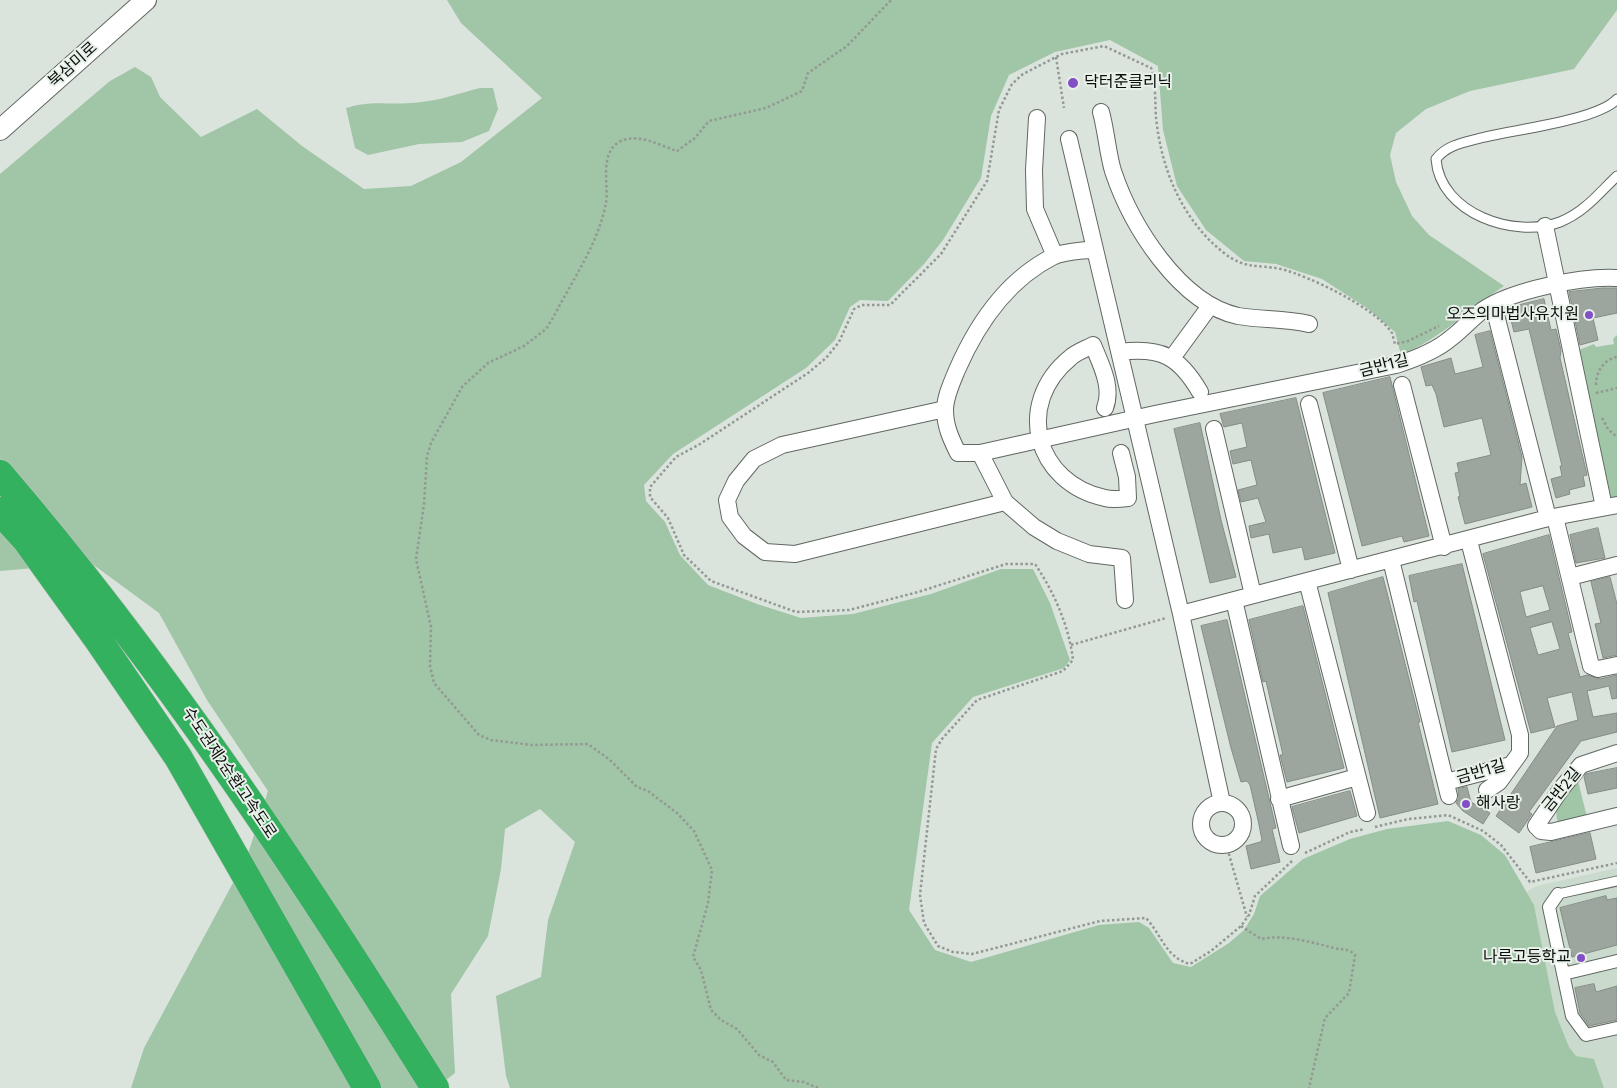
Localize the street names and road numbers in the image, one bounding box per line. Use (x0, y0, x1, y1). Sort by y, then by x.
street label: 북삼미로 (45, 38, 101, 92)
street label: 금반1길 (1357, 351, 1411, 381)
street label: 수도권제2순환고속도로 (178, 704, 280, 842)
street label: 금반1길 (1454, 756, 1508, 788)
street label: 금반2길 (1538, 764, 1586, 816)

